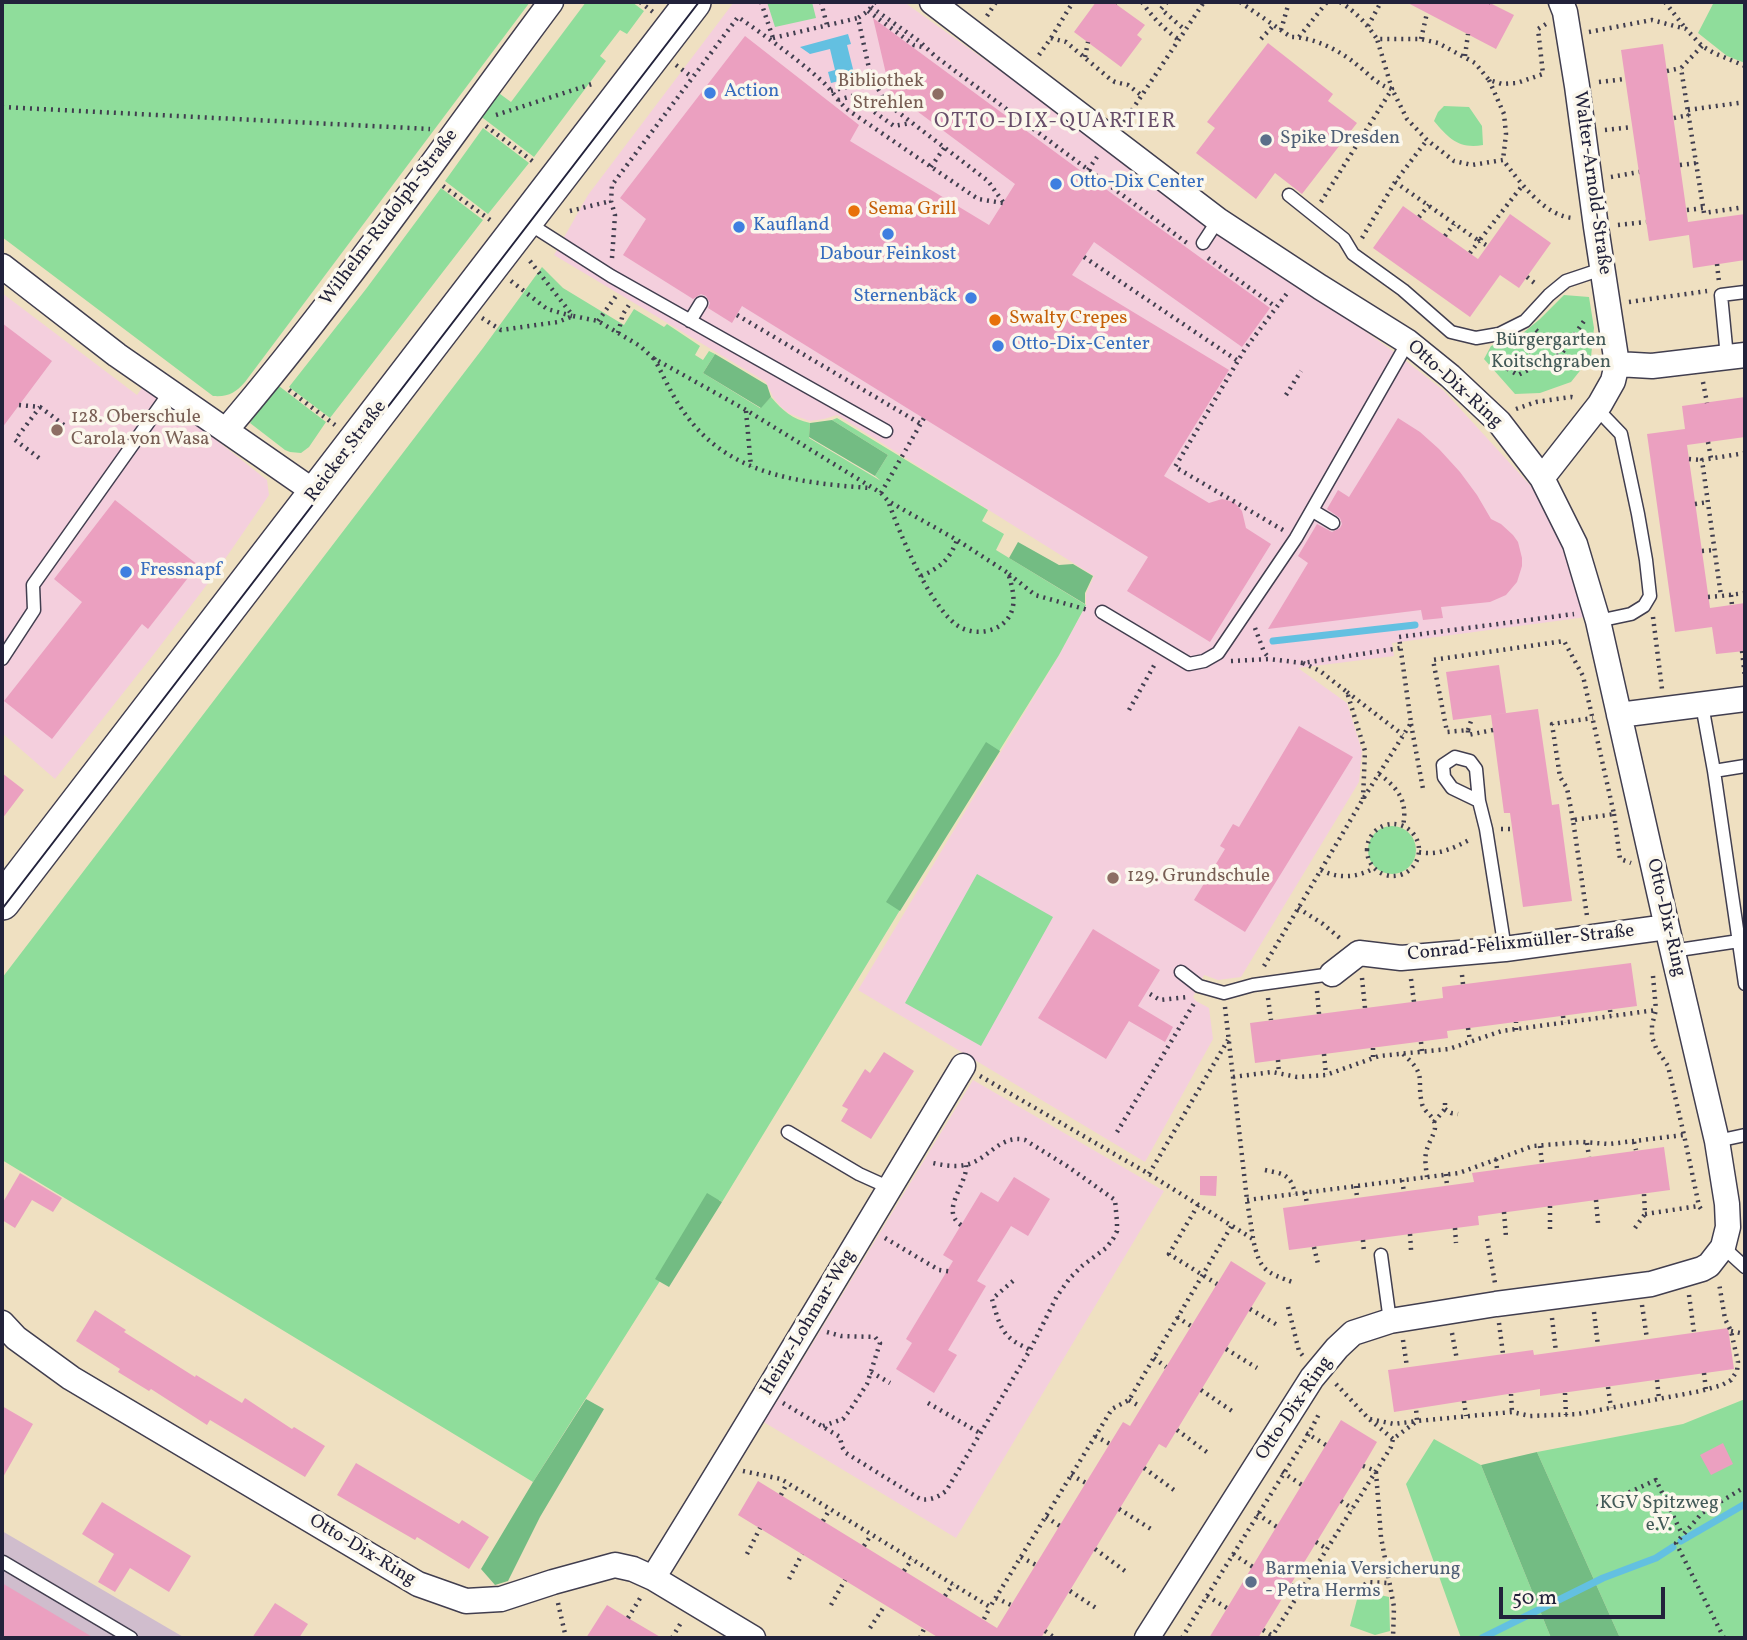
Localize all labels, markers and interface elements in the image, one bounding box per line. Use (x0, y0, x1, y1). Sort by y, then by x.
place label: Bibliothek Strehlen (837, 72, 924, 116)
place label: Action (724, 82, 779, 104)
marker: Action (702, 85, 718, 101)
marker: Bibliothek Strehlen (930, 86, 946, 102)
street label: Walter-Arnold-Straße (1567, 90, 1615, 276)
district label: OTTO-DIX-QUARTIER (936, 110, 1176, 136)
street label: Wilhelm-Rudolph-Straße (316, 125, 464, 311)
place label: Spike Dresden (1280, 129, 1400, 151)
marker: Spike Dresden (1258, 132, 1274, 148)
place label: Otto-Dix Center (1070, 173, 1204, 195)
marker: Otto-Dix Center (1048, 176, 1064, 192)
place label: Sema Grill (868, 200, 957, 222)
marker: Sema Grill (846, 203, 862, 219)
place label: Kaufland (753, 216, 829, 238)
marker: Kaufland (731, 219, 747, 235)
marker: Dabour Feinkost (880, 226, 896, 242)
place label: Dabour Feinkost (819, 245, 957, 267)
place label: Sternenbäck (853, 287, 957, 309)
marker: Sternenbäck (963, 290, 979, 306)
place label: Swalty Crepes (1009, 309, 1127, 331)
marker: Swalty Crepes (987, 312, 1003, 328)
park label: Bürgergarten Koitschgraben (1491, 331, 1611, 375)
place label: Otto-Dix-Center (1012, 335, 1150, 357)
street label: Otto-Dix-Ring (1402, 336, 1506, 434)
marker: Otto-Dix-Center (990, 338, 1006, 354)
street label: Reicker Straße (301, 397, 393, 507)
place label: 128. Oberschule Carola von Wasa (71, 408, 210, 452)
marker: 128. Oberschule Carola von Wasa (49, 422, 65, 438)
place label: Fressnapf (140, 561, 222, 583)
marker: Fressnapf (118, 564, 134, 580)
street label: Otto-Dix-Ring (1640, 857, 1690, 979)
place label: 129. Grundschule (1127, 867, 1270, 889)
marker: 129. Grundschule (1105, 870, 1121, 886)
street label: Conrad-Felixmüller-Straße (1406, 921, 1636, 967)
street label: Heinz-Lohmar-Weg (756, 1246, 862, 1400)
street label: Otto-Dix-Ring (1252, 1353, 1338, 1465)
park label: KGV Spitzweg e.V. (1599, 1494, 1719, 1538)
street label: Otto-Dix-Ring (305, 1510, 419, 1592)
place label: Barmenia Versicherung - Petra Herms (1265, 1560, 1461, 1604)
marker: Barmenia Versicherung - Petra Herms (1243, 1574, 1259, 1590)
scale bar (1502, 1574, 1668, 1618)
text: 50 m (1512, 1584, 1557, 1613)

